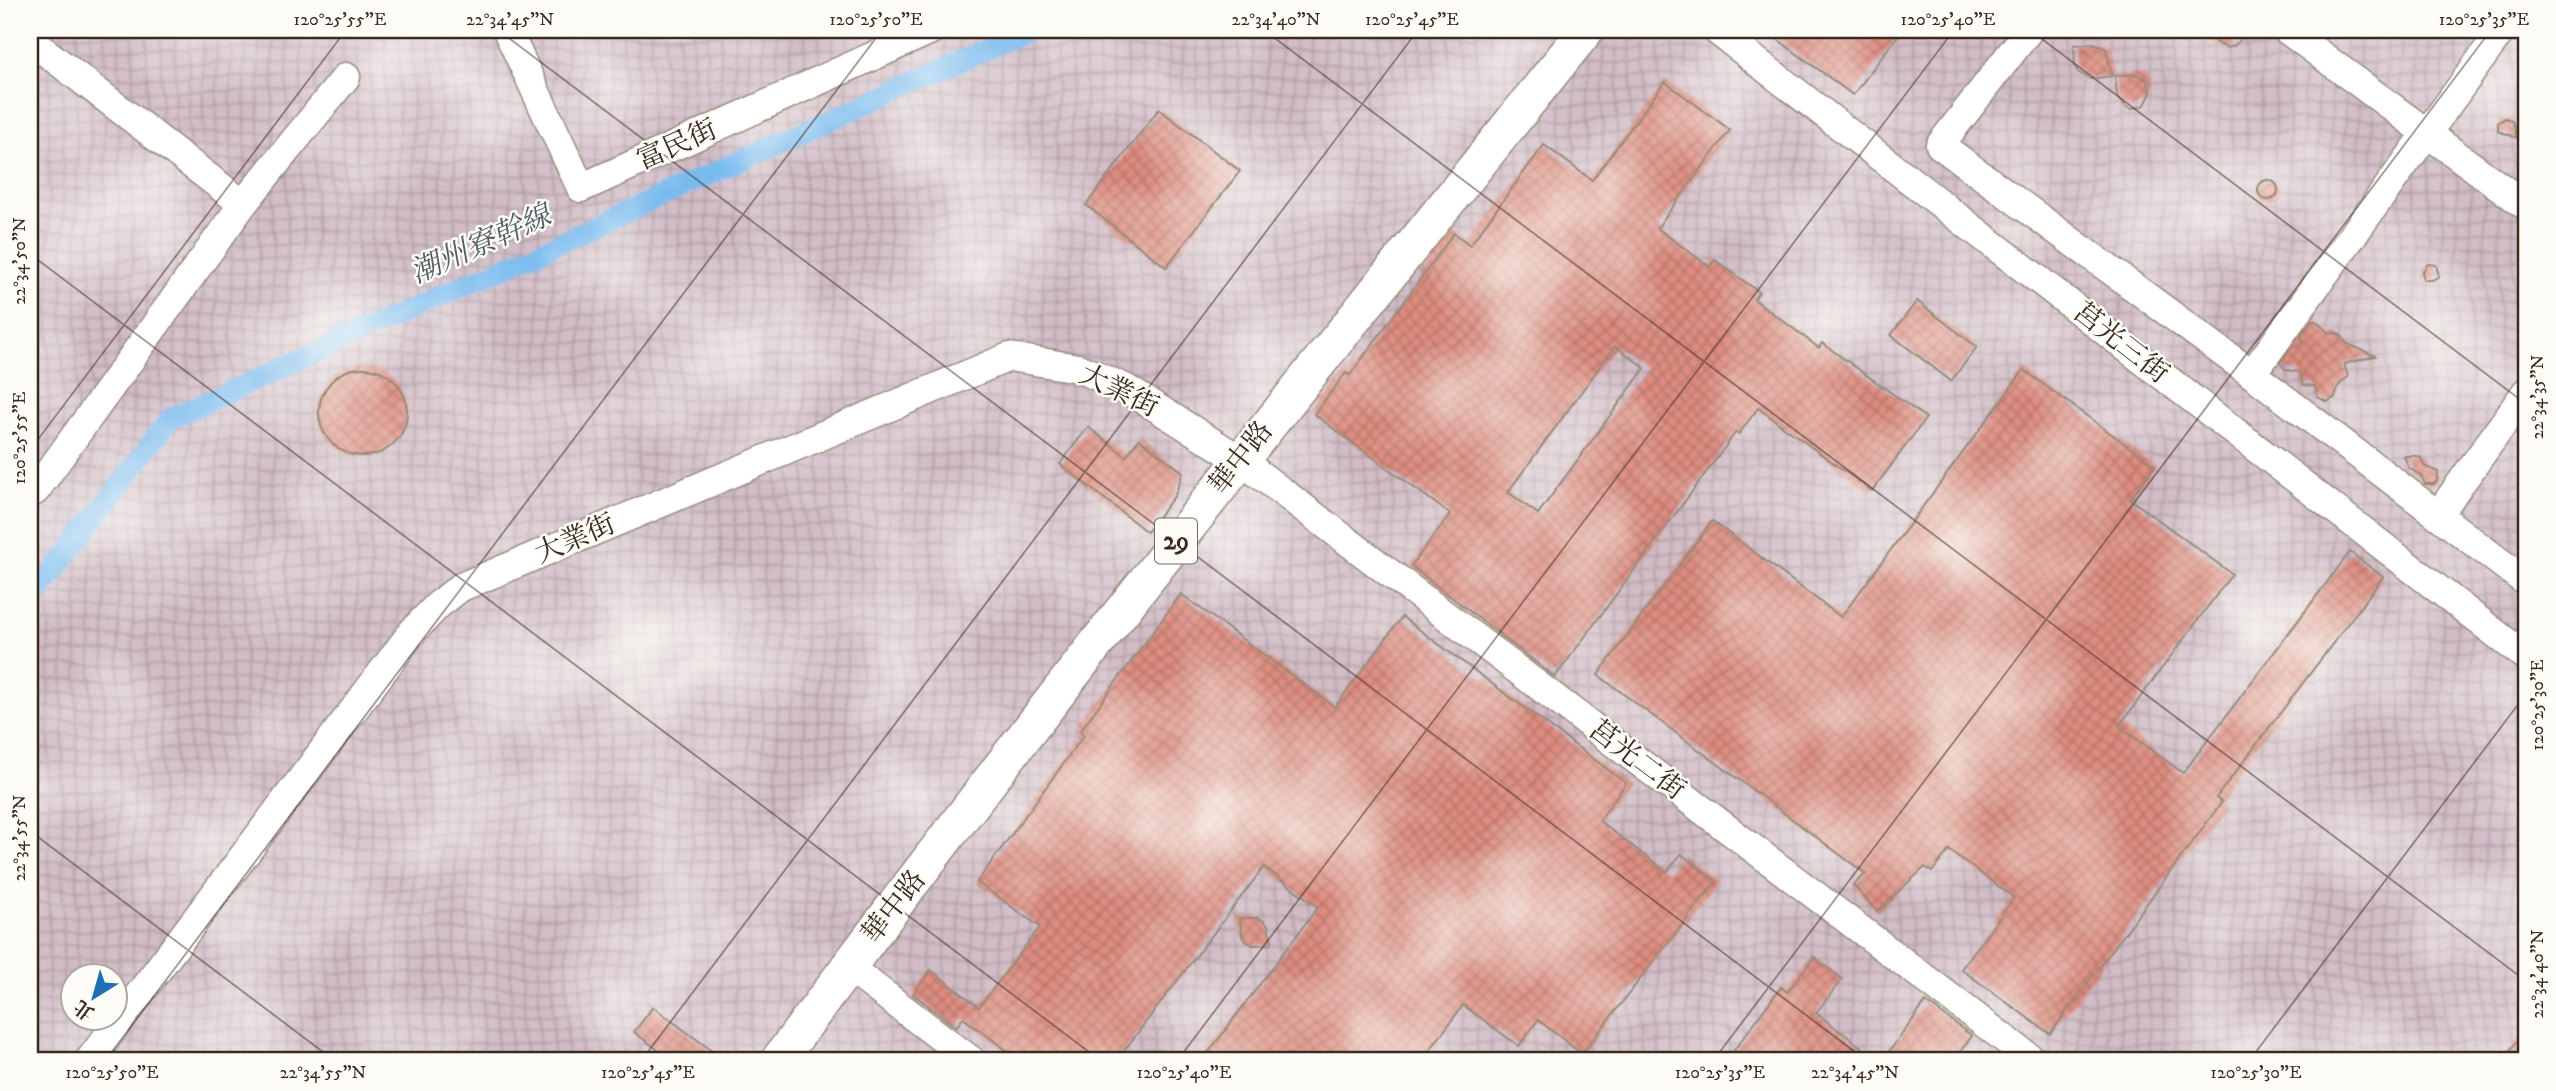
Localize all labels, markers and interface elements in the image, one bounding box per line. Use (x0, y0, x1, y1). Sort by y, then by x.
text: 120°25'55"E (294, 9, 387, 31)
text: 22°34'45"N (466, 9, 554, 31)
text: 120°25'50"E (829, 9, 923, 31)
text: 22°34'40"N (1232, 9, 1321, 31)
text: 120°25'45"E (1365, 9, 1459, 31)
text: 120°25'40"E (1901, 9, 1996, 31)
text: 120°25'35"E (2439, 9, 2530, 31)
street label: 富民街 (632, 112, 722, 178)
water label: 潮州寮幹線 (405, 196, 560, 292)
text: 22°34'50"N (9, 217, 31, 305)
street label: 莒光三街 (2066, 295, 2176, 391)
text: 22°34'35"N (2527, 355, 2549, 439)
street label: 大業街 (1074, 357, 1164, 425)
text: 120°25'55"E (9, 391, 31, 484)
street label: 華中路 (1201, 414, 1281, 502)
street label: 大業街 (529, 506, 621, 572)
road number: 29 (1155, 519, 1197, 564)
text: 120°25'30"E (2527, 659, 2549, 751)
street label: 莒光二街 (1582, 712, 1692, 808)
text: 22°34'55"N (9, 794, 31, 881)
street label: 華中路 (854, 863, 934, 951)
text: 22°34'40"N (2527, 929, 2549, 1018)
north arrow (60, 962, 130, 1032)
text: 北 (70, 994, 99, 1024)
text: 120°25'50"E (65, 1062, 159, 1084)
text: 22°34'55"N (280, 1062, 367, 1084)
text: 120°25'45"E (601, 1062, 695, 1084)
text: 120°25'40"E (1137, 1062, 1232, 1084)
text: 120°25'35"E (1675, 1062, 1766, 1084)
text: 22°34'45"N (1811, 1062, 1899, 1084)
text: 120°25'30"E (2210, 1062, 2302, 1084)

